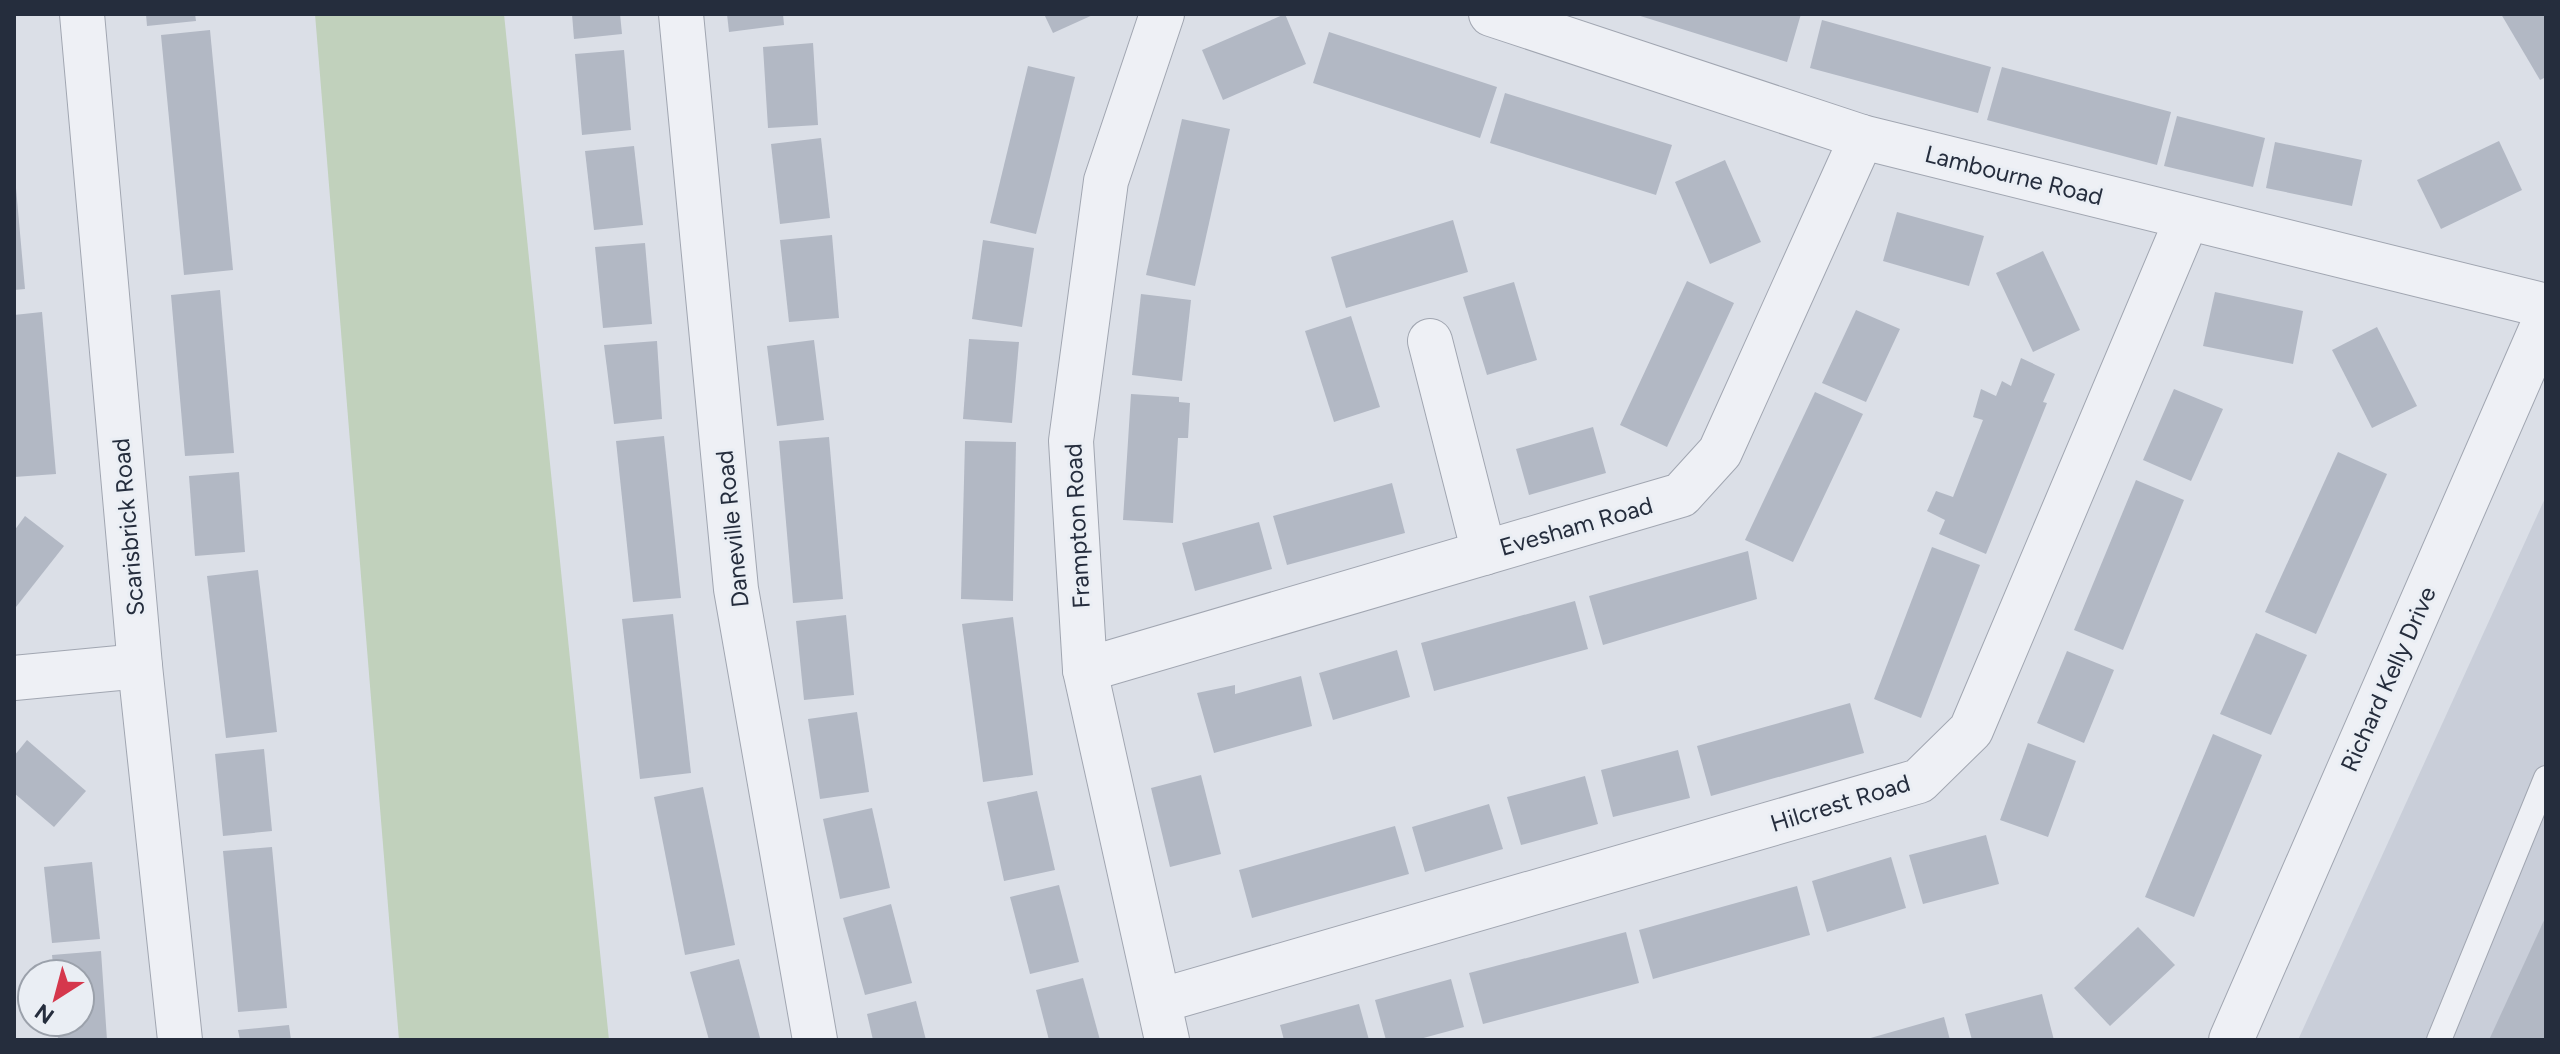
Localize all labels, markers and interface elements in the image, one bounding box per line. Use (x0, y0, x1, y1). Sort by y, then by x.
street label: Lambourne Road (1922, 139, 2106, 211)
street label: Scarisbrick Road (106, 437, 150, 617)
street label: Frampton Road (1058, 443, 1096, 609)
street label: Daneville Road (709, 449, 755, 609)
street label: Evesham Road (1496, 490, 1656, 562)
street label: Richard Kelly Drive (2334, 582, 2442, 776)
street label: Hilcrest Road (1767, 768, 1913, 838)
north arrow (16, 958, 96, 1038)
text: N (30, 998, 59, 1030)

